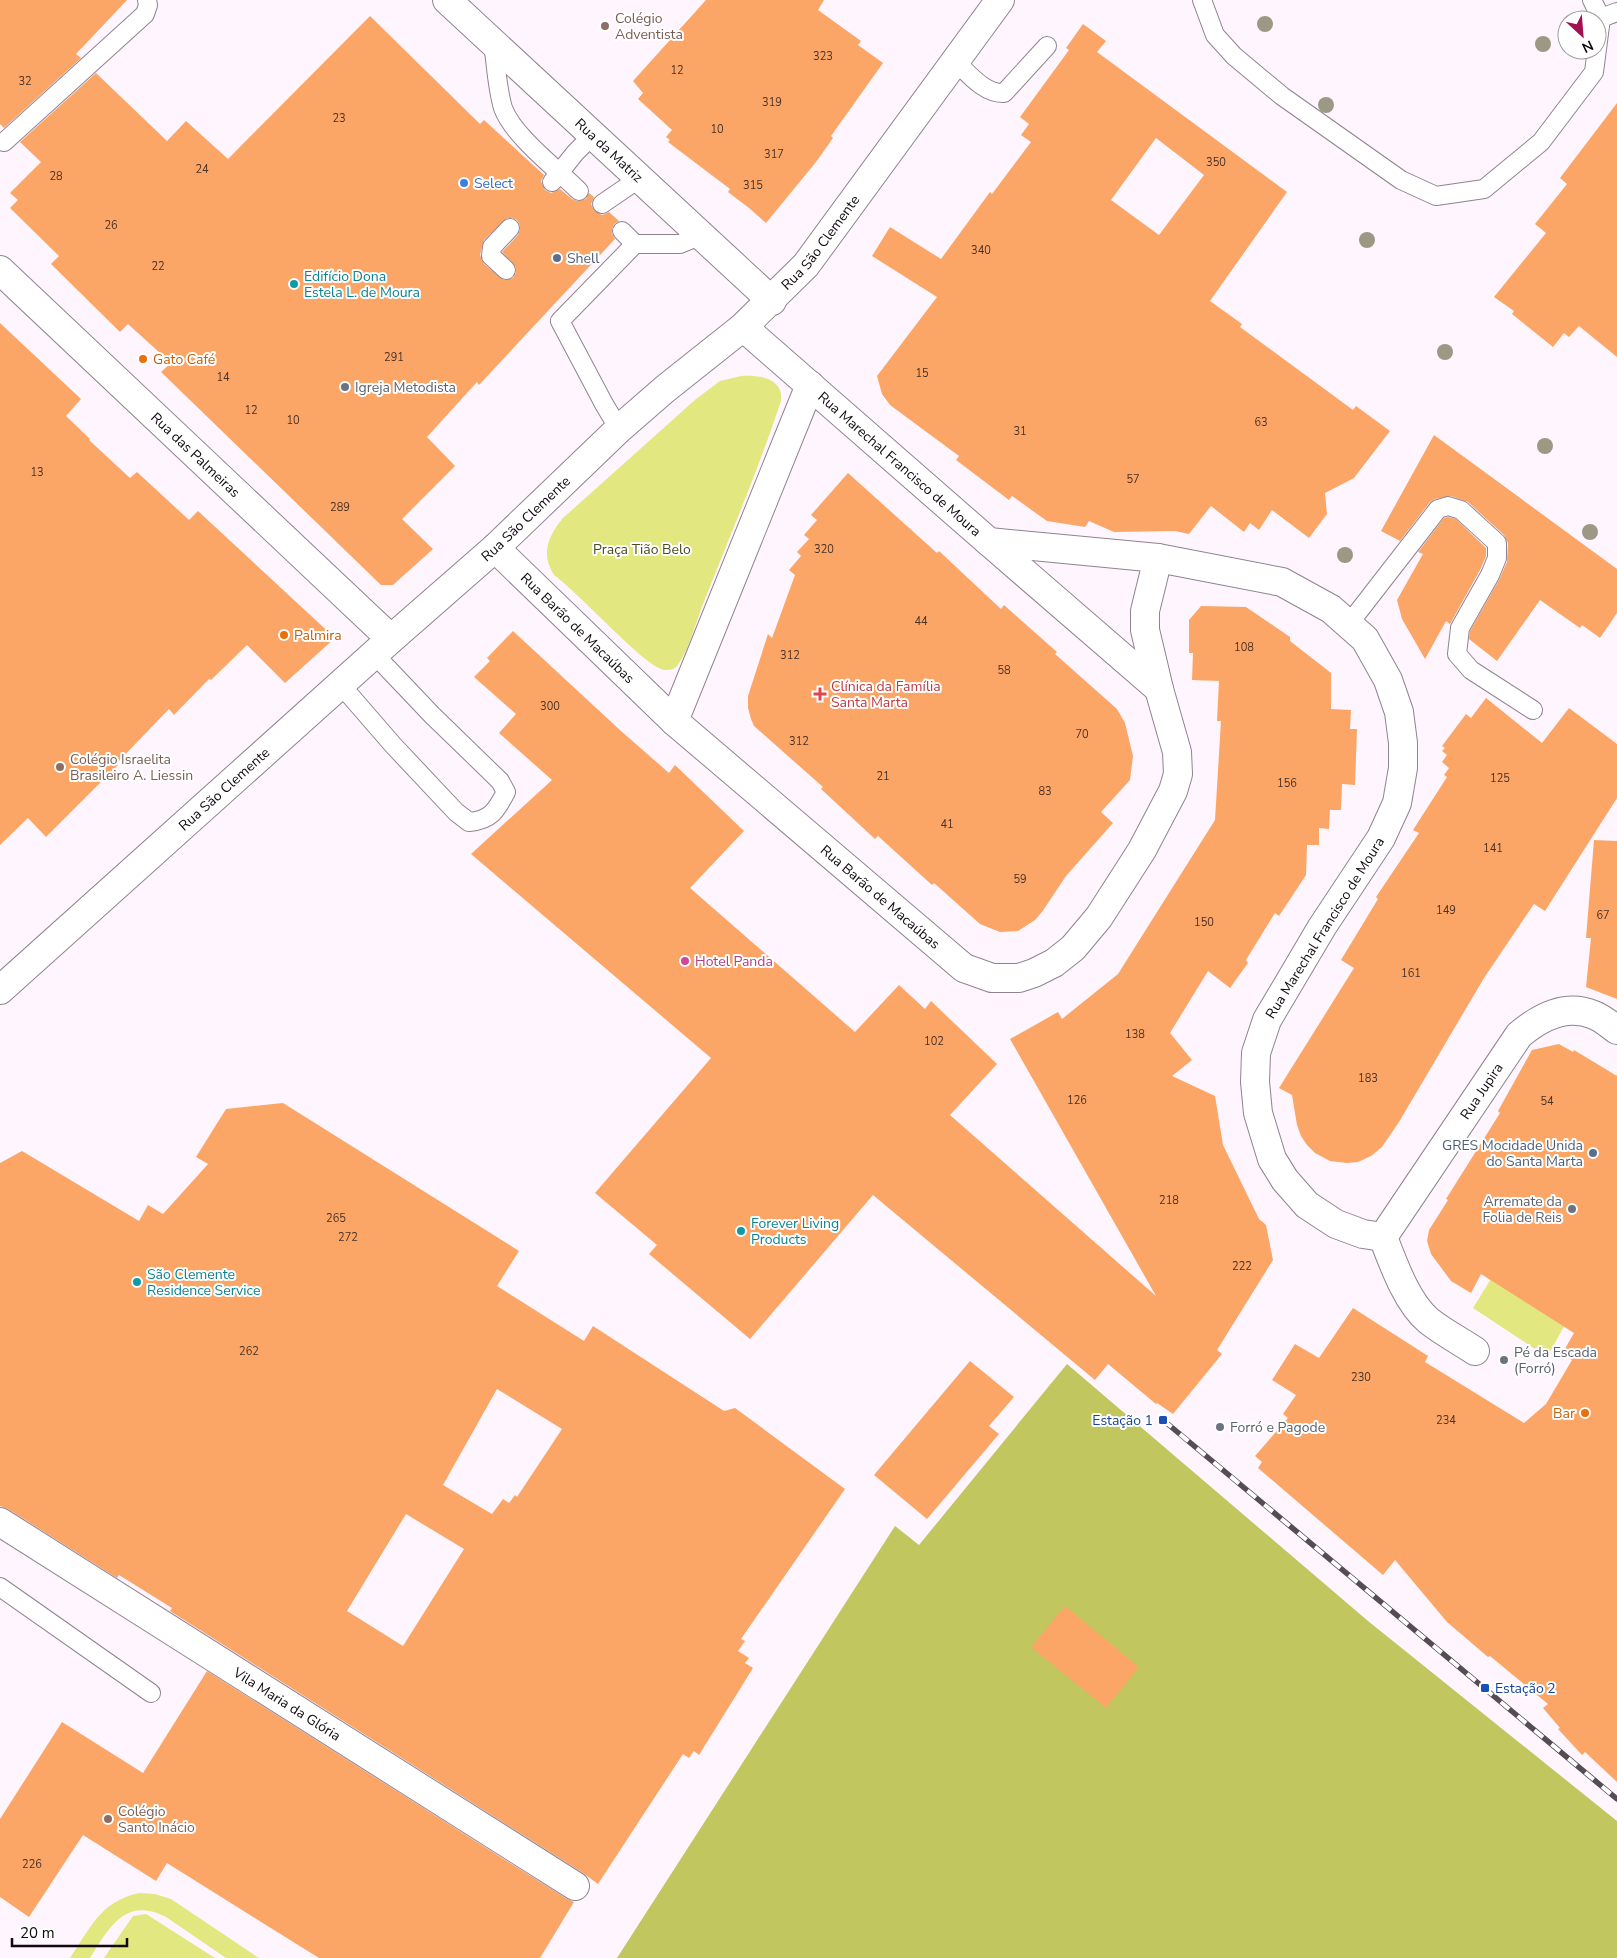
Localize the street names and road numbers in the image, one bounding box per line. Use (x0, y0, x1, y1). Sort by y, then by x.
street label: Rua da Matriz (571, 114, 648, 187)
street label: Rua São Clemente (777, 191, 864, 294)
street label: Rua Marechal Francisco de Moura (814, 387, 985, 540)
street label: Rua das Palmeiras (147, 408, 245, 502)
street label: Rua São Clemente (477, 472, 574, 566)
street label: Rua Barão de Macaúbas (517, 568, 639, 688)
street label: Rua São Clemente (174, 743, 274, 835)
street label: Rua Marechal Francisco de Moura (1261, 834, 1389, 1022)
street label: Rua Barão de Macaúbas (816, 840, 944, 953)
street label: Rua Jupira (1455, 1059, 1507, 1123)
street label: Vila Maria da Glória (229, 1662, 345, 1745)

